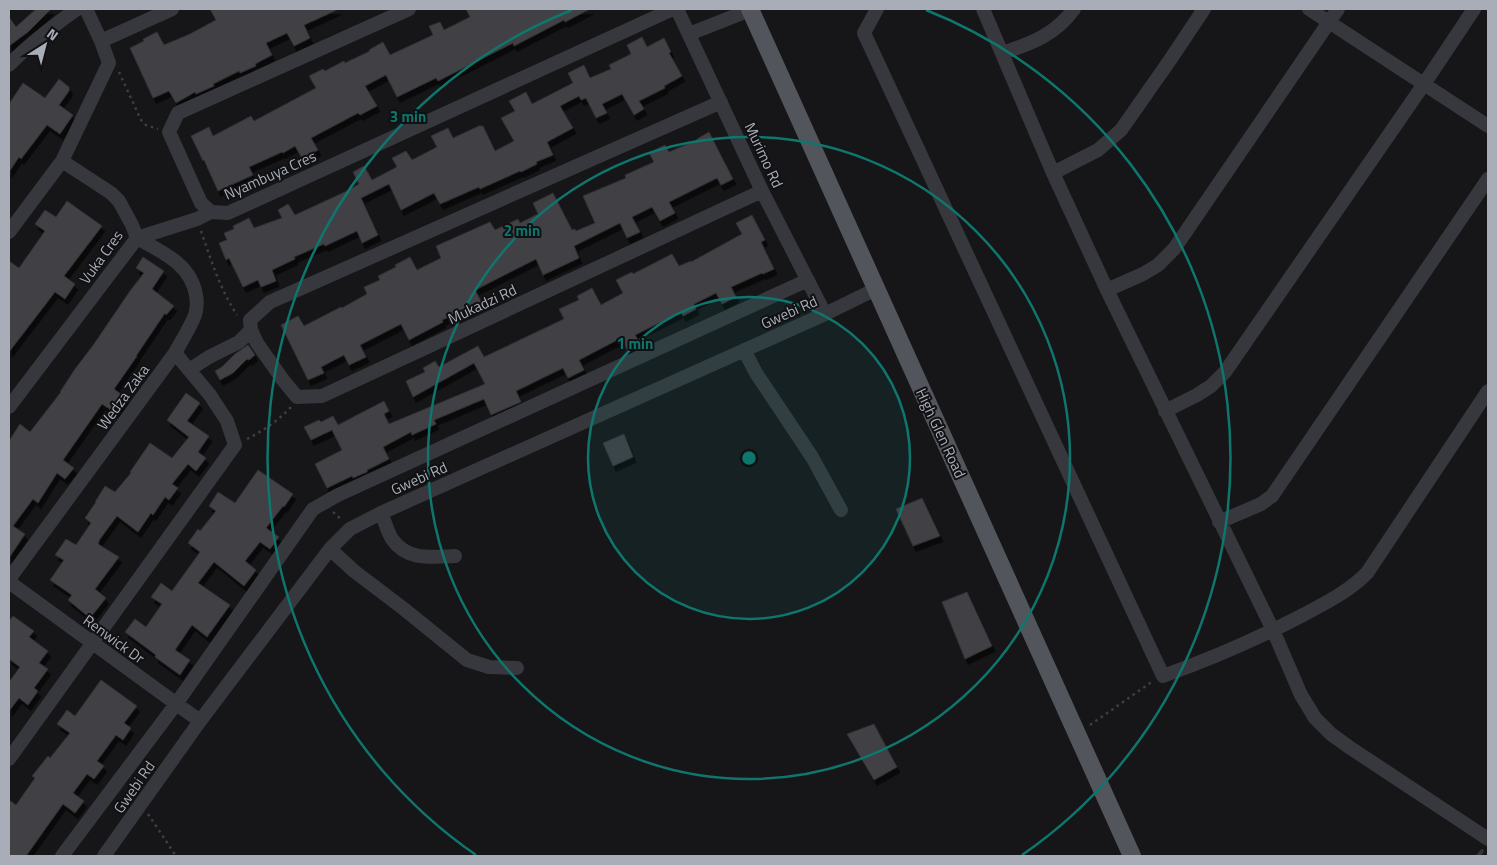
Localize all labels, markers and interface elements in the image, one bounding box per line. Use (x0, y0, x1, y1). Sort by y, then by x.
north arrow (20, 20, 70, 70)
text: N (43, 23, 63, 45)
text: 3 min (390, 105, 426, 128)
street label: Murimo Rd (739, 118, 789, 192)
street label: Nyambuya Cres (220, 144, 320, 206)
text: 2 min (504, 219, 540, 242)
street label: Vuka Cres (73, 225, 129, 289)
street label: Mukadzi Rd (444, 278, 520, 330)
street label: Gwebi Rd (757, 289, 821, 335)
text: 1 min (617, 332, 653, 355)
street label: Wedza Zaka (91, 359, 155, 435)
street label: High Glen Road (910, 384, 972, 482)
centre of rings (740, 449, 758, 467)
street label: Gwebi Rd (387, 455, 451, 501)
street label: Renwick Dr (78, 609, 150, 669)
street label: Gwebi Rd (107, 756, 161, 818)

